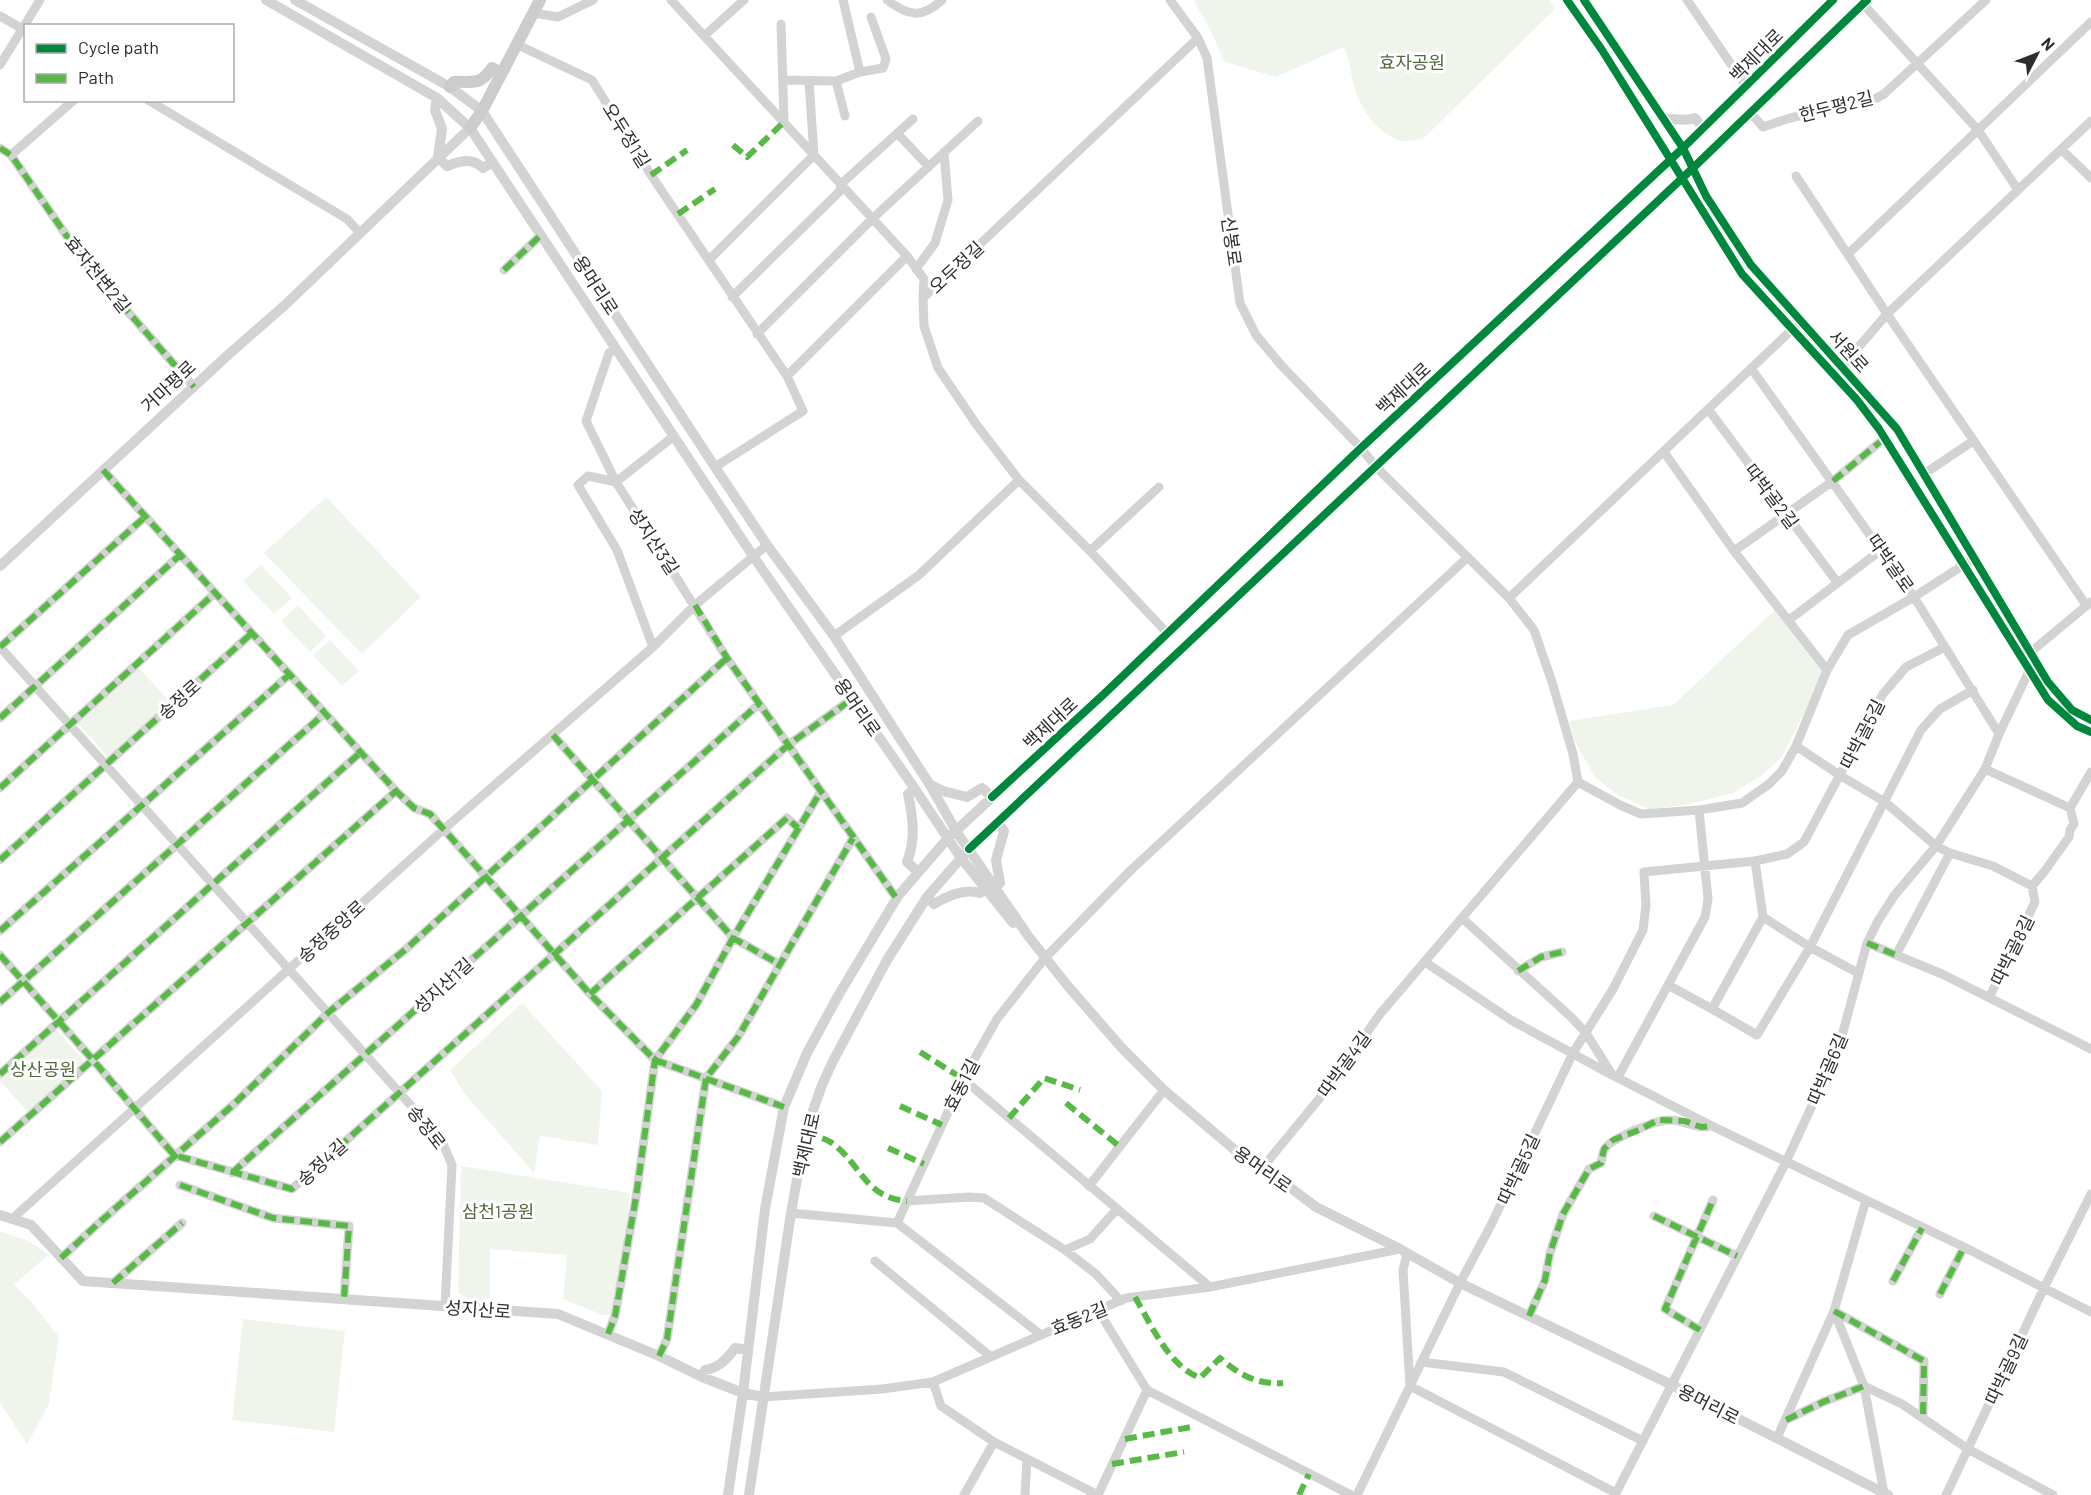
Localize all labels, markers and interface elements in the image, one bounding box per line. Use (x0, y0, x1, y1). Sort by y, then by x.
legend (24, 24, 234, 102)
street label: 백제대로 (1725, 24, 1787, 86)
north arrow (2007, 24, 2067, 84)
text: N (2038, 33, 2059, 54)
text: Cycle path (78, 36, 159, 58)
park label: 효자공원 (1379, 51, 1445, 73)
text: Path (78, 66, 114, 88)
street label: 한두평2길 (1797, 86, 1875, 126)
street label: 오두정1길 (598, 98, 656, 172)
street label: 신봉로 (1218, 215, 1246, 267)
street label: 효자천변2길 (60, 231, 136, 317)
street label: 오두정길 (924, 236, 988, 298)
street label: 용머리로 (569, 251, 623, 319)
street label: 서원로 (1824, 325, 1874, 377)
street label: 거마평로 (136, 355, 200, 417)
street label: 백제대로 (1371, 357, 1435, 419)
street label: 따박골2길 (1740, 459, 1804, 533)
street label: 성지산3길 (624, 503, 684, 579)
street label: 따박골로 (1863, 530, 1919, 596)
street label: 송정로 (153, 674, 205, 724)
street label: 용머리로 (830, 674, 886, 740)
street label: 백제대로 (1018, 692, 1082, 754)
street label: 따박골5길 (1835, 695, 1889, 773)
street label: 송정중앙로 (293, 895, 369, 967)
street label: 따박골8길 (1986, 911, 2038, 989)
street label: 성지산1길 (409, 953, 477, 1017)
street label: 따박골4길 (1313, 1027, 1375, 1101)
street label: 따박골6길 (1802, 1030, 1852, 1108)
street label: 효동1길 (938, 1055, 984, 1115)
park label: 상산공원 (10, 1058, 76, 1080)
street label: 송정로 (403, 1101, 451, 1153)
street label: 백제대로 (788, 1110, 824, 1180)
street label: 따박골5길 (1492, 1130, 1544, 1208)
street label: 송정4길 (292, 1134, 352, 1190)
street label: 용머리로 (1230, 1141, 1296, 1197)
park label: 삼천1공원 (462, 1200, 534, 1222)
street label: 성지산로 (444, 1296, 512, 1322)
street label: 효동2길 (1047, 1297, 1111, 1339)
street label: 따박골9길 (1980, 1330, 2032, 1408)
street label: 용머리로 (1674, 1379, 1744, 1429)

